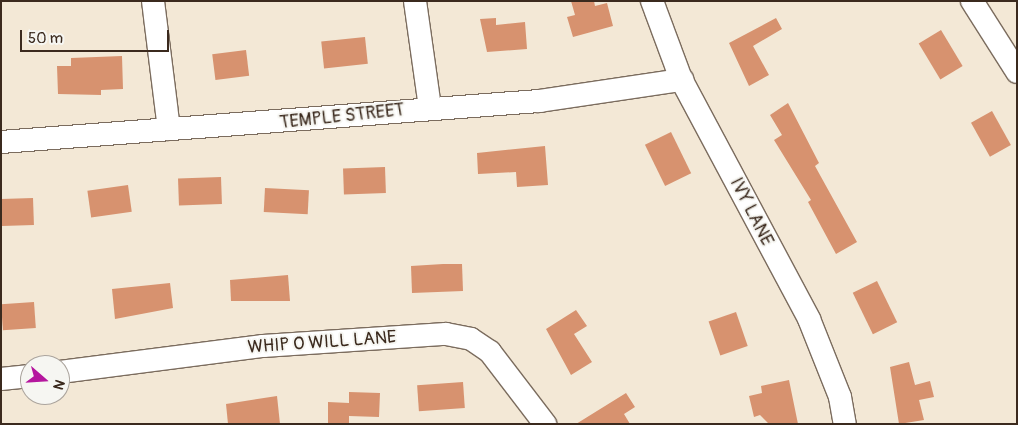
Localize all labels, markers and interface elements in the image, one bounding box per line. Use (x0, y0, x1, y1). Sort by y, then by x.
scale bar (22, 20, 171, 52)
text: 50 m (28, 29, 63, 48)
street label: TEMPLE STREET (279, 100, 405, 134)
street label: IVY LANE (725, 174, 777, 250)
street label: WHIP O WILL LANE (247, 327, 397, 359)
north arrow (20, 355, 70, 405)
text: N (49, 377, 68, 392)

